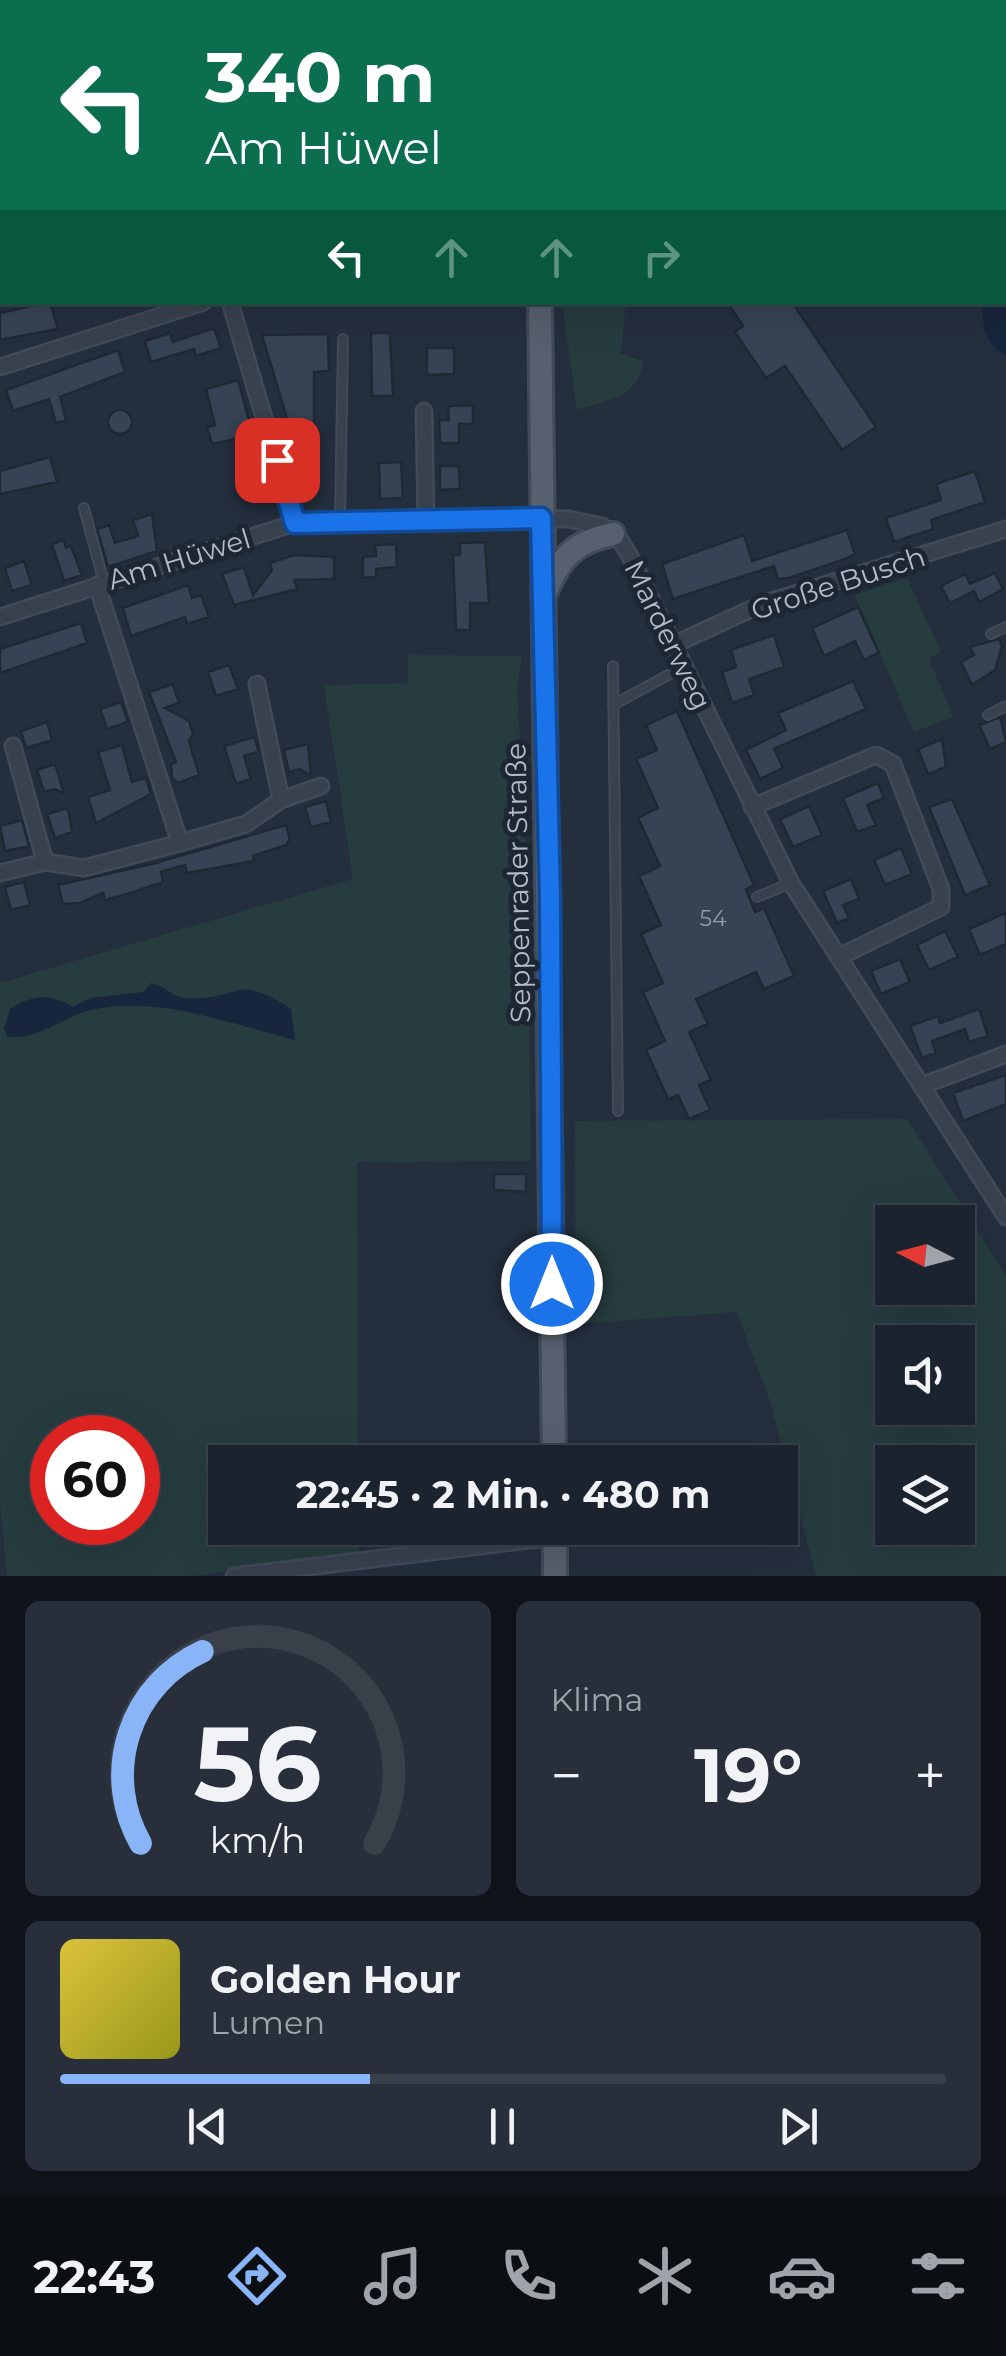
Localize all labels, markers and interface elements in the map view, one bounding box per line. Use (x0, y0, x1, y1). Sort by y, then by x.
text: 340 m (205, 34, 435, 120)
icon: left (40, 40, 170, 170)
text: Am Hüwel (205, 120, 442, 175)
icon: left (319, 230, 374, 285)
icon: ahead (424, 230, 479, 285)
icon: ahead (529, 230, 584, 285)
icon: right (634, 230, 689, 285)
pin (235, 418, 320, 503)
icon: arrive (250, 433, 305, 488)
street label: Am Hüwel (104, 521, 254, 597)
street label: Große Busch (747, 539, 929, 627)
street label: Marderweg (617, 555, 719, 715)
street label: Seppenrader Straße (499, 743, 537, 1023)
house number: 54 (700, 905, 727, 932)
north arrow (875, 1205, 975, 1305)
map controls (875, 1205, 975, 1545)
position arrow (500, 1232, 604, 1336)
button: sound (875, 1325, 975, 1425)
speed limit sign: 60 (30, 1415, 160, 1545)
button: layers (875, 1445, 975, 1545)
text: 22:45 · 2 Min. · 480 m (296, 1471, 710, 1518)
text: Klima (551, 1680, 643, 1719)
text: 56 (194, 1700, 322, 1827)
text: 19° (694, 1729, 803, 1821)
text: − (551, 1742, 582, 1809)
text: + (914, 1742, 946, 1809)
text: km/h (210, 1818, 305, 1862)
text: Golden Hour (210, 1956, 461, 2003)
text: Lumen (210, 2003, 325, 2042)
icon: previous (180, 2099, 235, 2154)
icon: pause (475, 2099, 530, 2154)
icon: next (771, 2099, 826, 2154)
icon: directions (222, 2241, 292, 2311)
icon: music (358, 2241, 428, 2311)
icon: phone (494, 2241, 564, 2311)
icon: climate (630, 2241, 700, 2311)
icon: car (767, 2241, 837, 2311)
icon: filters (903, 2241, 973, 2311)
text: 22:43 (33, 2249, 155, 2304)

